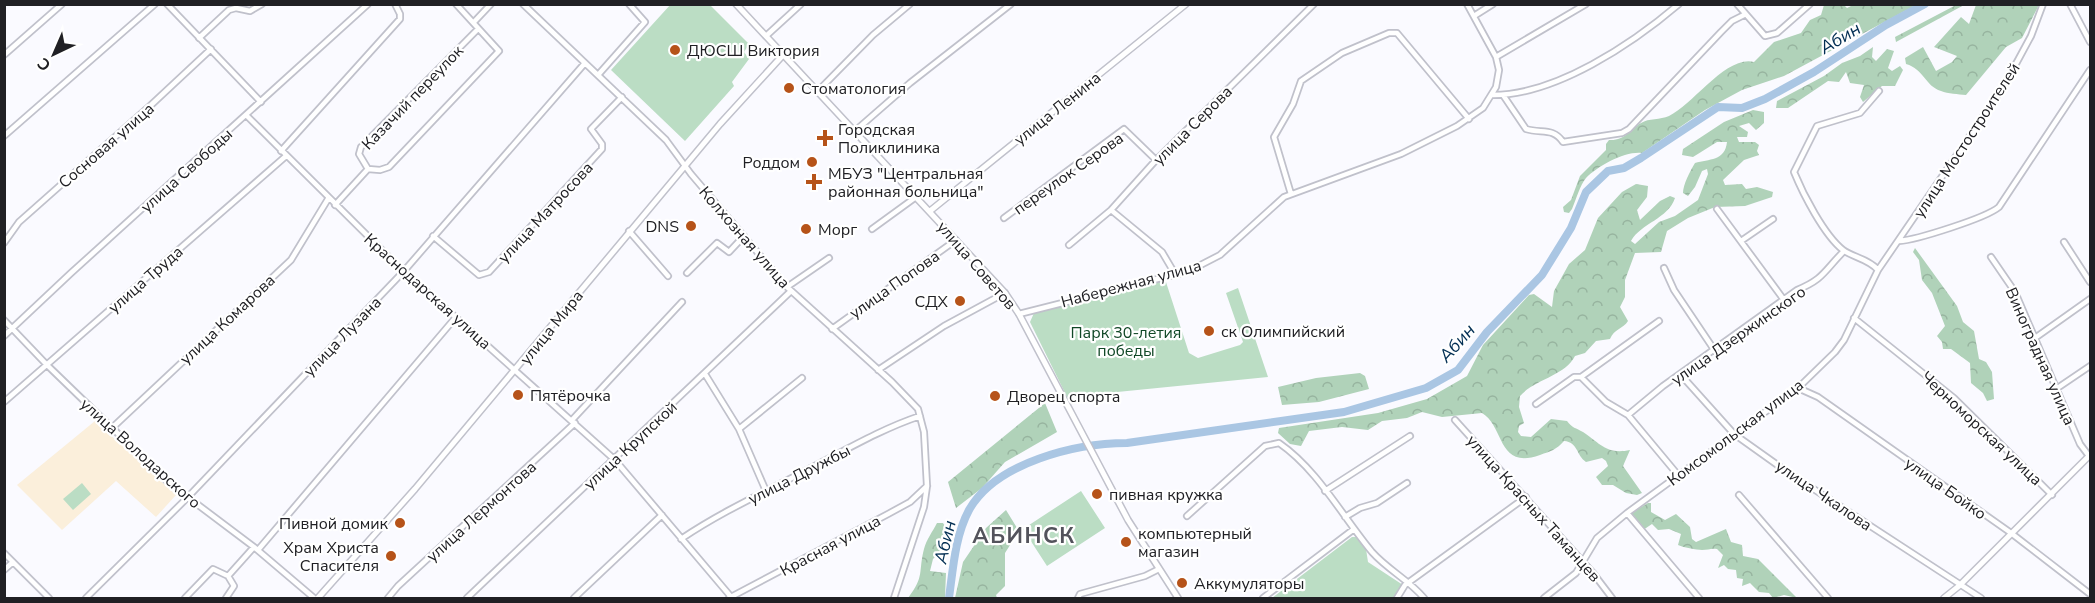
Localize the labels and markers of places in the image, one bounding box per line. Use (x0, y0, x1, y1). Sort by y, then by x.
place label: ДЮСШ Виктория (687, 40, 820, 62)
marker: ДЮСШ Виктория (668, 43, 682, 57)
place label: Стоматология (801, 78, 906, 100)
marker: Стоматология (782, 81, 796, 95)
place label: Городская Поликлиника (838, 119, 940, 159)
marker: Городская Поликлиника (816, 129, 834, 147)
place label: Роддом (743, 152, 800, 174)
marker: Роддом (805, 155, 819, 169)
place label: МБУЗ "Центральная районная больница" (828, 163, 984, 203)
marker: МБУЗ "Центральная районная больница" (805, 173, 823, 191)
place label: DNS (645, 216, 679, 238)
marker: DNS (684, 219, 698, 233)
place label: Морг (818, 219, 857, 241)
marker: Морг (799, 222, 813, 236)
place label: СДХ (914, 291, 949, 313)
marker: СДХ (953, 294, 967, 308)
place label: ск Олимпийский (1221, 321, 1345, 343)
marker: ск Олимпийский (1202, 324, 1216, 338)
place label: Пятёрочка (530, 385, 611, 407)
place label: Дворец спорта (1007, 386, 1120, 408)
marker: Пятёрочка (511, 388, 525, 402)
marker: Дворец спорта (988, 389, 1002, 403)
place label: пивная кружка (1109, 484, 1223, 506)
marker: пивная кружка (1090, 487, 1104, 501)
place label: Пивной домик (279, 513, 389, 535)
marker: Пивной домик (393, 516, 407, 530)
place label: компьютерный магазин (1138, 523, 1252, 563)
marker: компьютерный магазин (1119, 535, 1133, 549)
place label: Храм Христа Спасителя (283, 537, 379, 577)
marker: Храм Христа Спасителя (384, 549, 398, 563)
place label: Аккумуляторы (1194, 573, 1304, 595)
marker: Аккумуляторы (1175, 576, 1189, 590)

